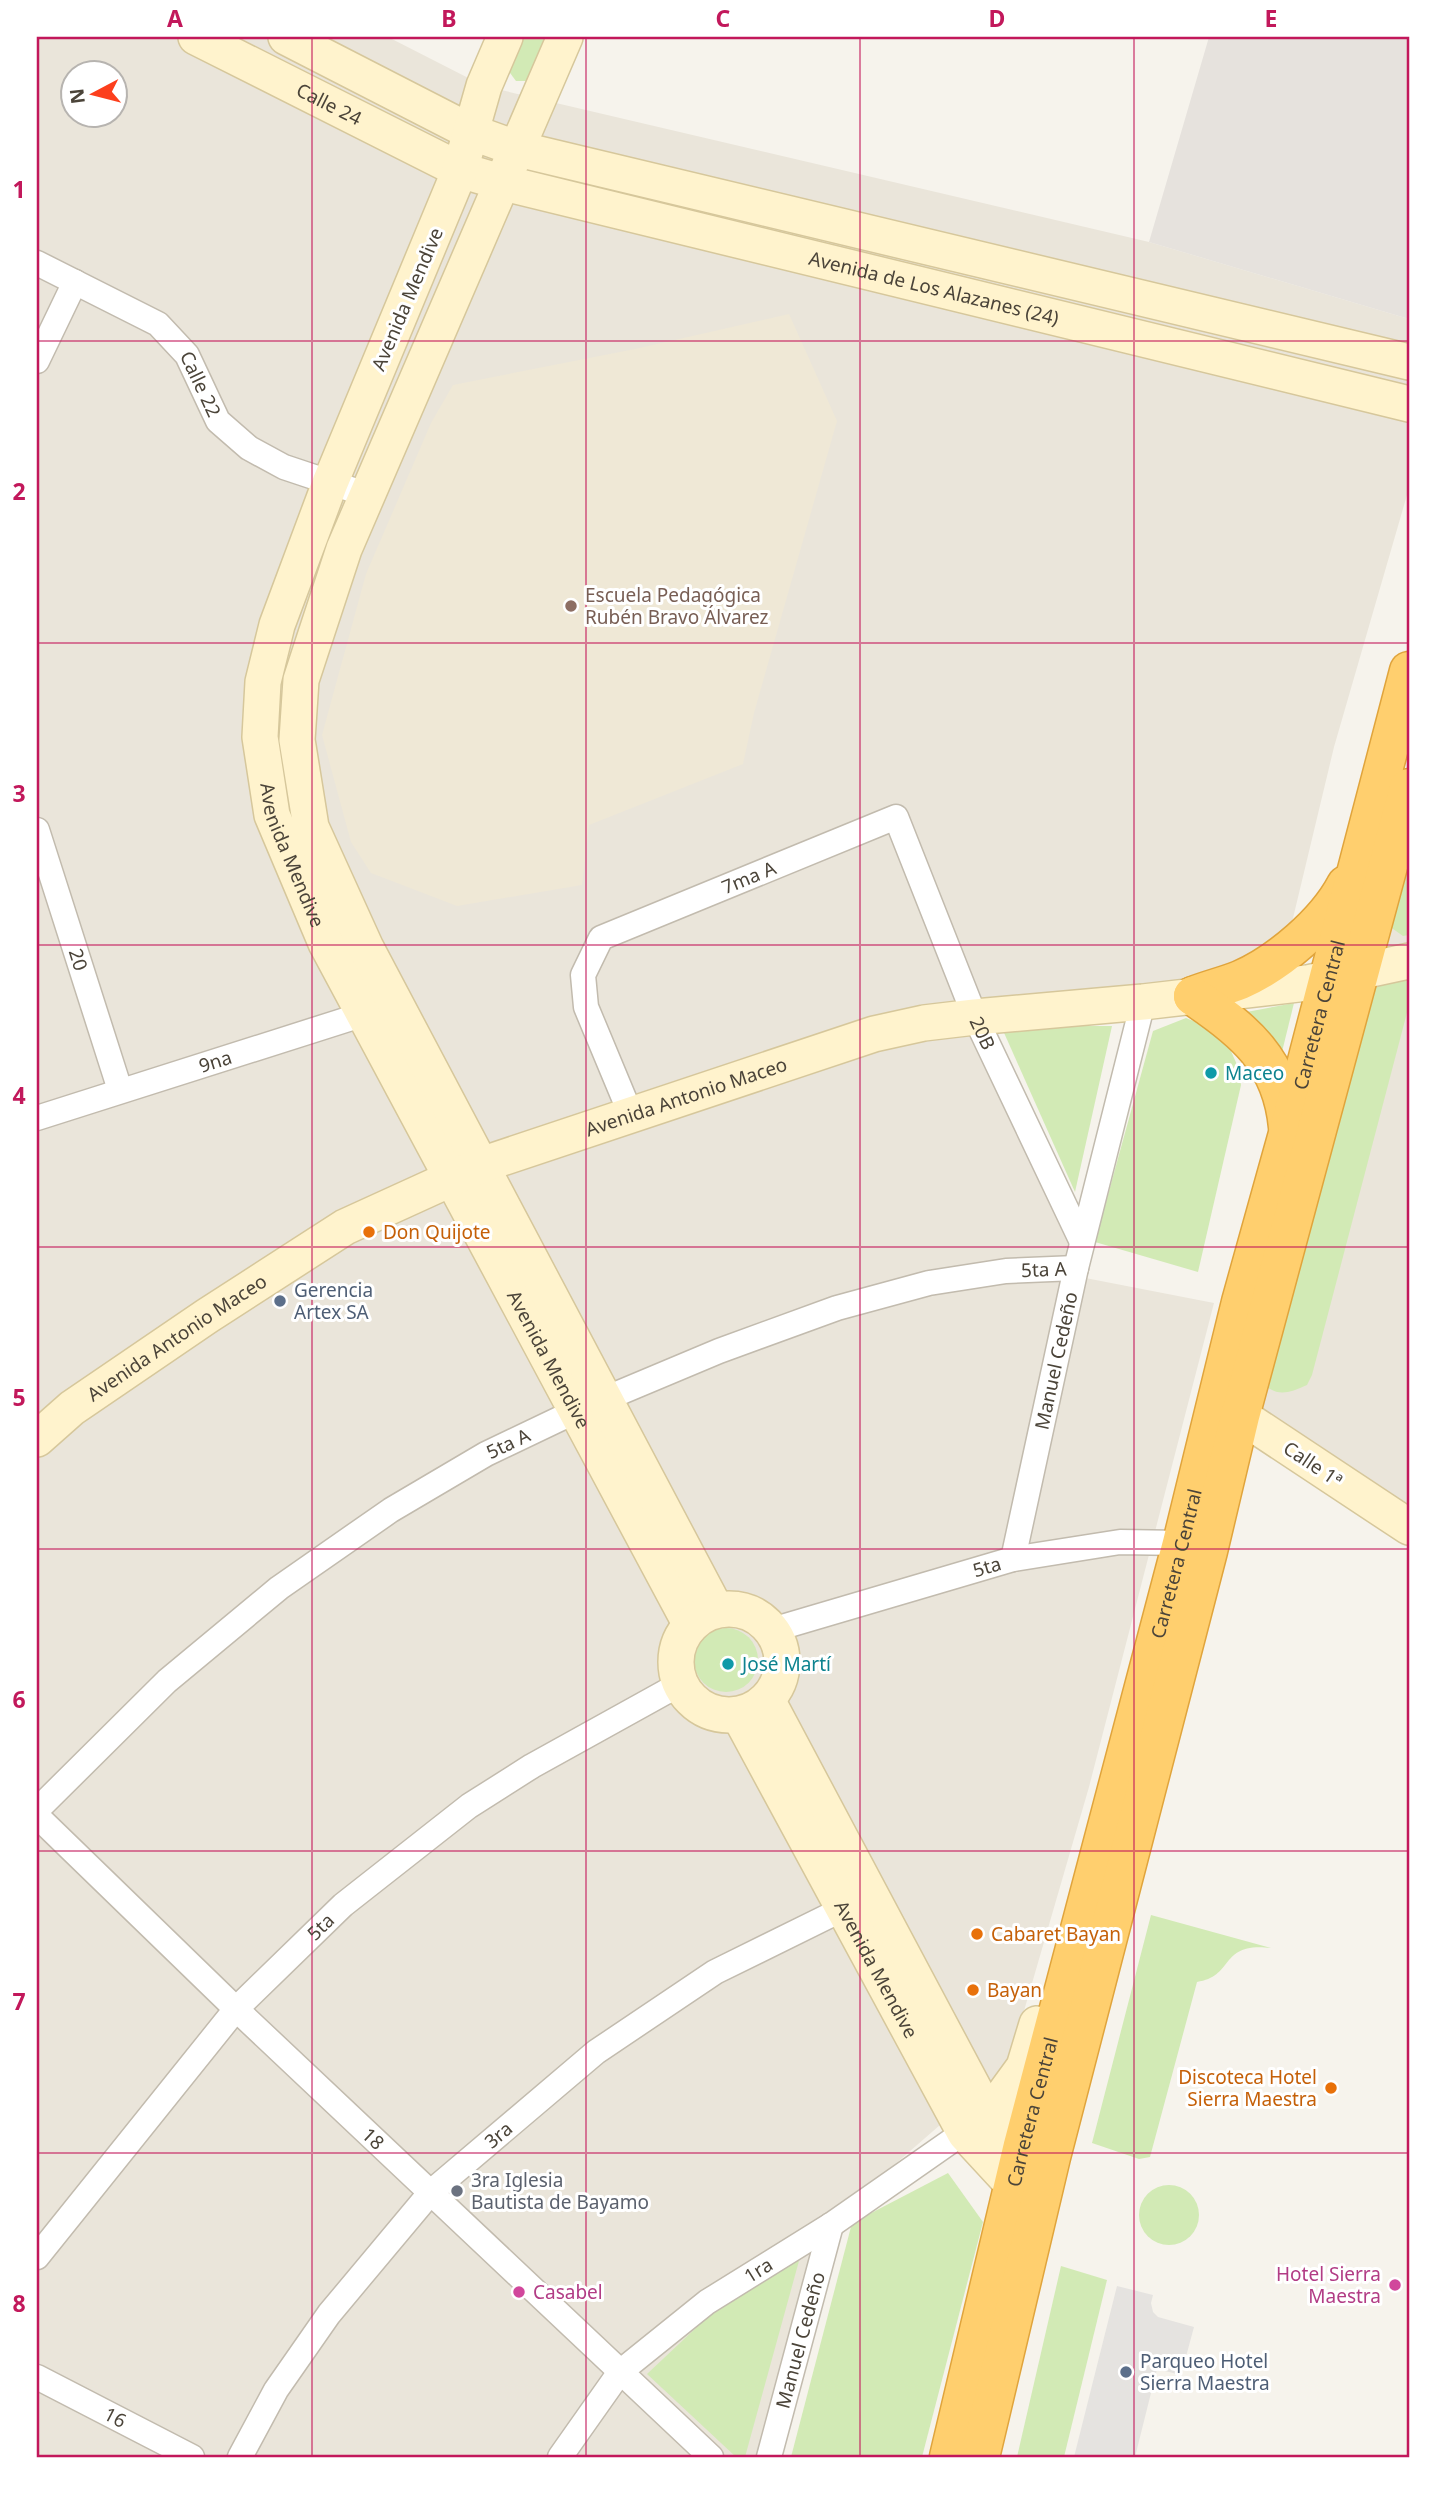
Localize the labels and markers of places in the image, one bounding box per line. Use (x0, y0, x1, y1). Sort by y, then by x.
place label: Escuela Pedagógica Rubén Bravo Álvarez (585, 582, 769, 630)
marker: Escuela Pedagógica Rubén Bravo Álvarez (563, 598, 579, 614)
place label: Maceo (1225, 1060, 1284, 1086)
marker: Maceo (1203, 1065, 1219, 1081)
place label: Don Quijote (383, 1219, 491, 1245)
marker: Don Quijote (361, 1224, 377, 1240)
place label: Gerencia Artex SA (294, 1277, 373, 1325)
marker: Gerencia Artex SA (272, 1293, 288, 1309)
place label: José Martí (740, 1651, 832, 1677)
marker: José Martí (720, 1656, 736, 1672)
place label: Cabaret Bayan (991, 1921, 1121, 1947)
marker: Cabaret Bayan (969, 1926, 985, 1942)
place label: Bayan (987, 1977, 1042, 2003)
marker: Bayan (965, 1982, 981, 1998)
place label: Discoteca Hotel Sierra Maestra (1178, 2064, 1317, 2112)
marker: Discoteca Hotel Sierra Maestra (1323, 2080, 1339, 2096)
place label: 3ra Iglesia Bautista de Bayamo (471, 2167, 649, 2215)
marker: 3ra Iglesia Bautista de Bayamo (449, 2183, 465, 2199)
place label: Hotel Sierra Maestra (1276, 2261, 1381, 2309)
marker: Hotel Sierra Maestra (1387, 2277, 1403, 2293)
place label: Casabel (533, 2279, 603, 2305)
marker: Casabel (511, 2284, 527, 2300)
place label: Parqueo Hotel Sierra Maestra (1140, 2348, 1270, 2396)
marker: Parqueo Hotel Sierra Maestra (1118, 2364, 1134, 2380)

